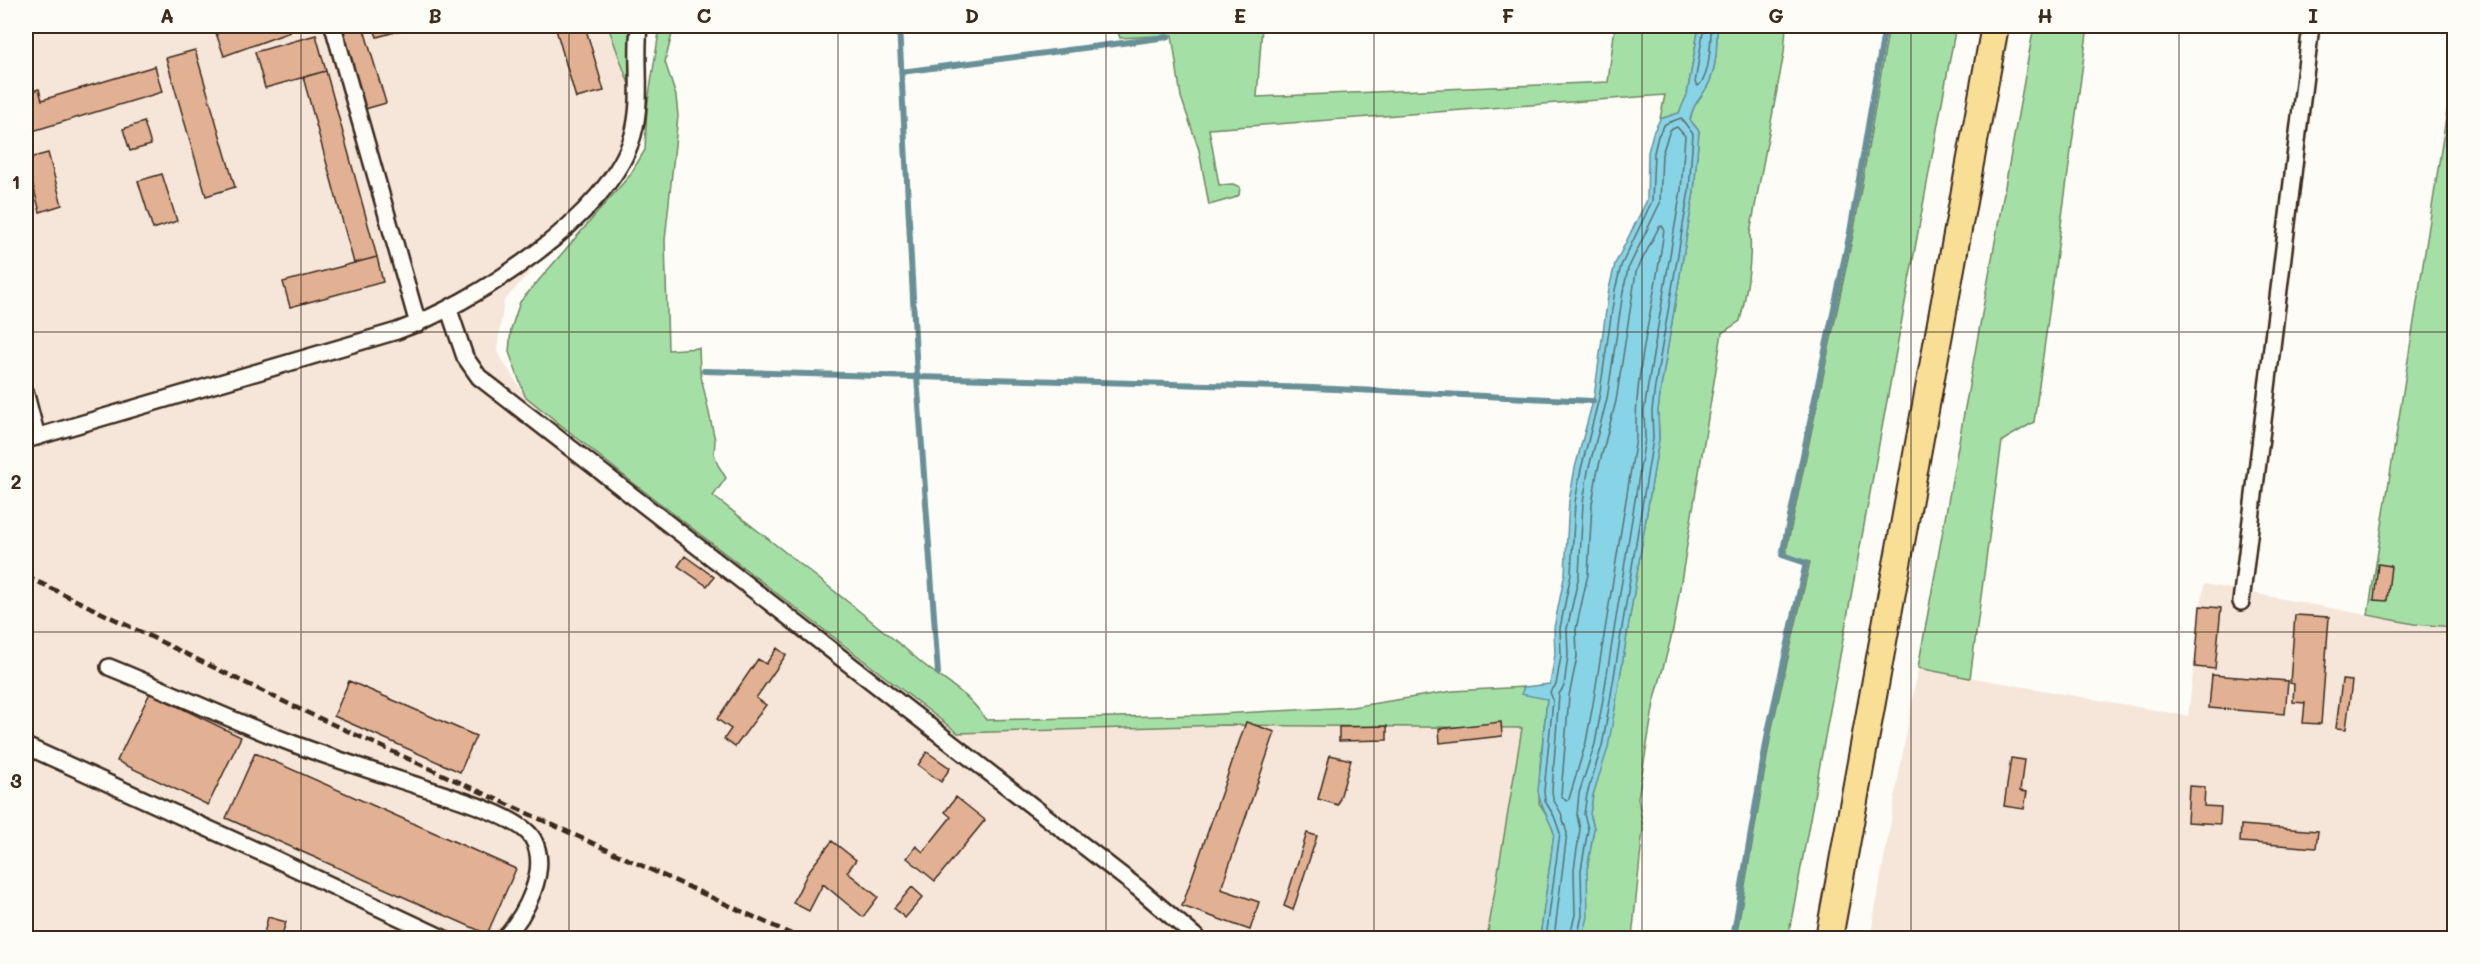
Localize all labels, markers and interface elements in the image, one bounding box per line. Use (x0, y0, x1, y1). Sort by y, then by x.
text: A (160, 2, 174, 28)
text: B (428, 2, 442, 28)
text: C (697, 2, 712, 28)
text: D (965, 2, 979, 28)
text: E (1234, 2, 1246, 28)
text: F (1502, 2, 1515, 28)
text: G (1768, 2, 1784, 28)
text: H (2037, 2, 2053, 28)
text: I (2308, 2, 2318, 28)
text: 1 (12, 168, 20, 194)
text: 2 (10, 468, 22, 494)
text: 3 (10, 767, 22, 793)

